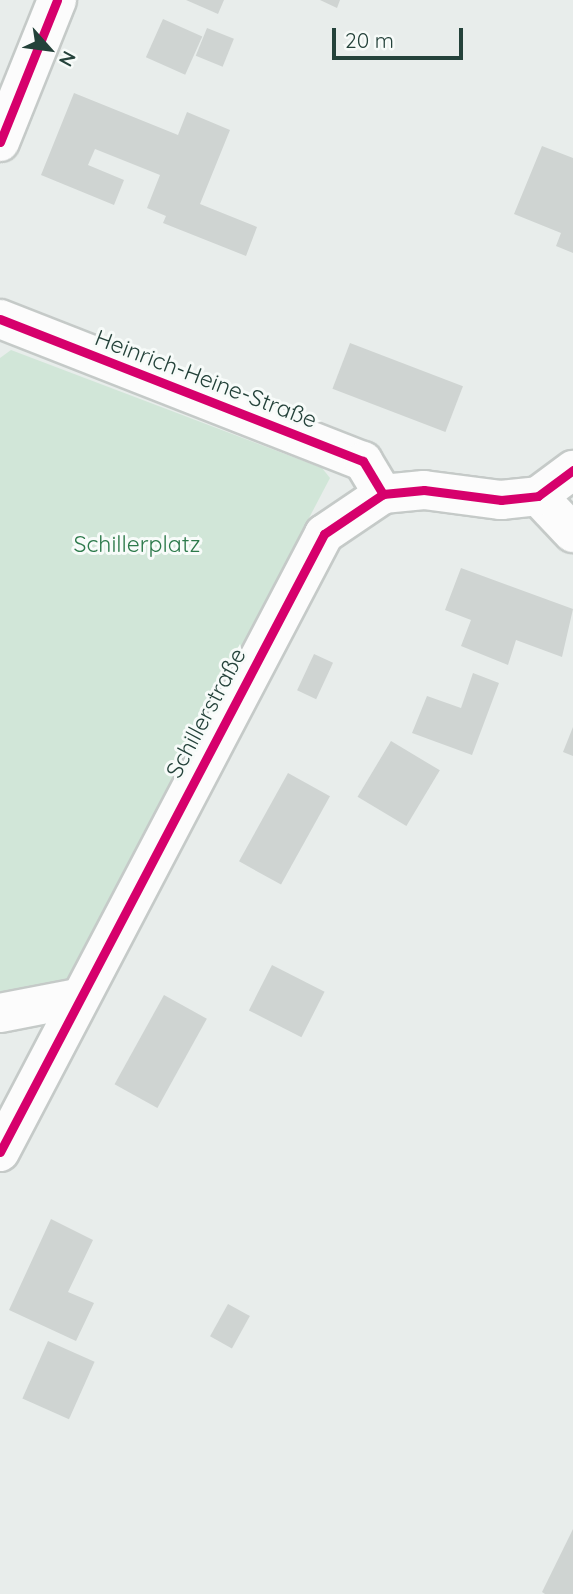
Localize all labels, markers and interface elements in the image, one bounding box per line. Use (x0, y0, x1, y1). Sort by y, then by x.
north arrow (14, 14, 84, 84)
scale bar (335, 14, 466, 58)
text: 20 m (345, 27, 394, 53)
text: N (54, 47, 81, 71)
street label: Heinrich-Heine-Straße (91, 324, 321, 434)
park label: Schillerplatz (73, 530, 201, 558)
street label: Schillerstraße (160, 643, 252, 783)

